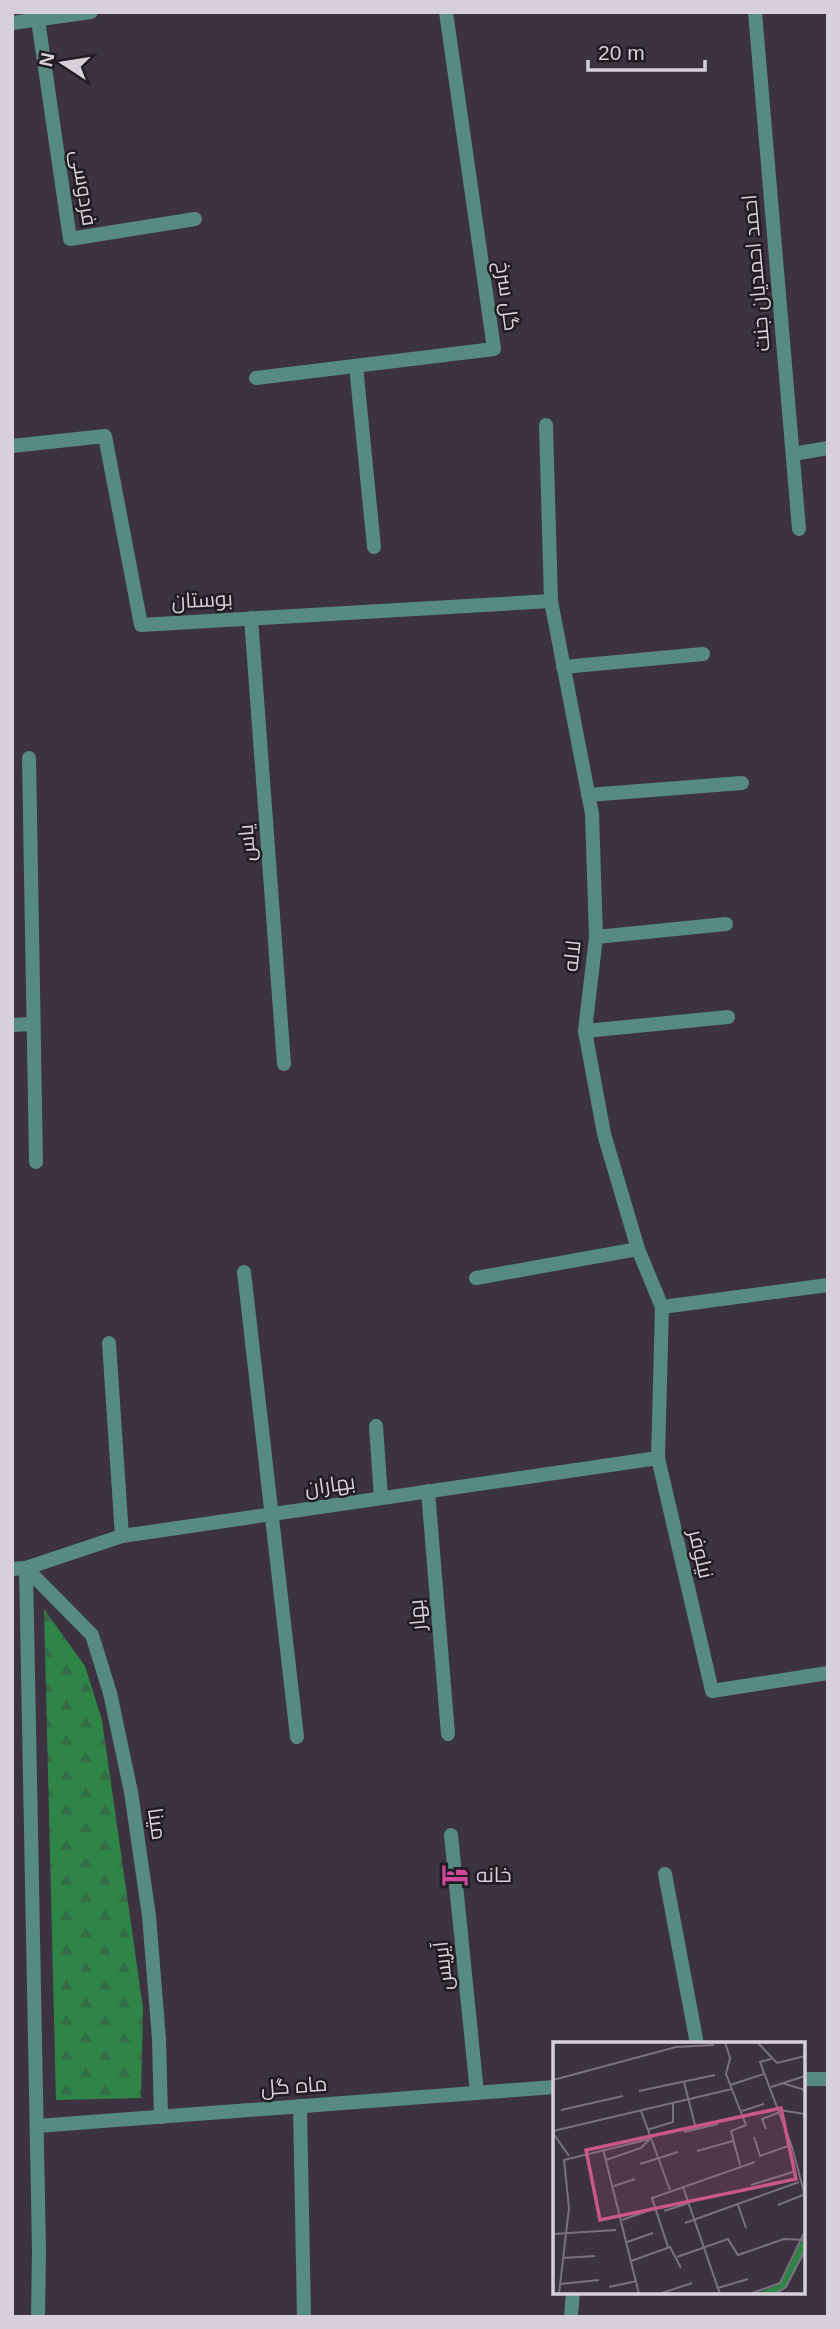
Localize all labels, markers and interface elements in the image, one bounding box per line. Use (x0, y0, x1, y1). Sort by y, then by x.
north arrow (28, 28, 98, 98)
scale bar (588, 28, 705, 72)
text: 20 m (598, 41, 645, 64)
text: N (35, 51, 59, 68)
street label: فردوسی (65, 148, 102, 228)
street label: احمد احمدیان جنت (737, 193, 776, 353)
street label: گل سرخ (488, 260, 524, 333)
street label: بوستان (171, 586, 233, 615)
street label: یاس (234, 823, 261, 862)
street label: لاله (558, 939, 585, 973)
street label: بهاران (303, 1470, 357, 1501)
street label: نیلوفر (684, 1526, 718, 1581)
street label: بهار (404, 1598, 431, 1633)
street label: مینا (144, 1806, 171, 1841)
hotel icon: خانه (440, 1860, 470, 1890)
place label: خانه (476, 1863, 512, 1886)
street label: آیریس (428, 1940, 459, 1992)
inset map (553, 2042, 805, 2294)
street label: ماه گل (260, 2072, 328, 2101)

